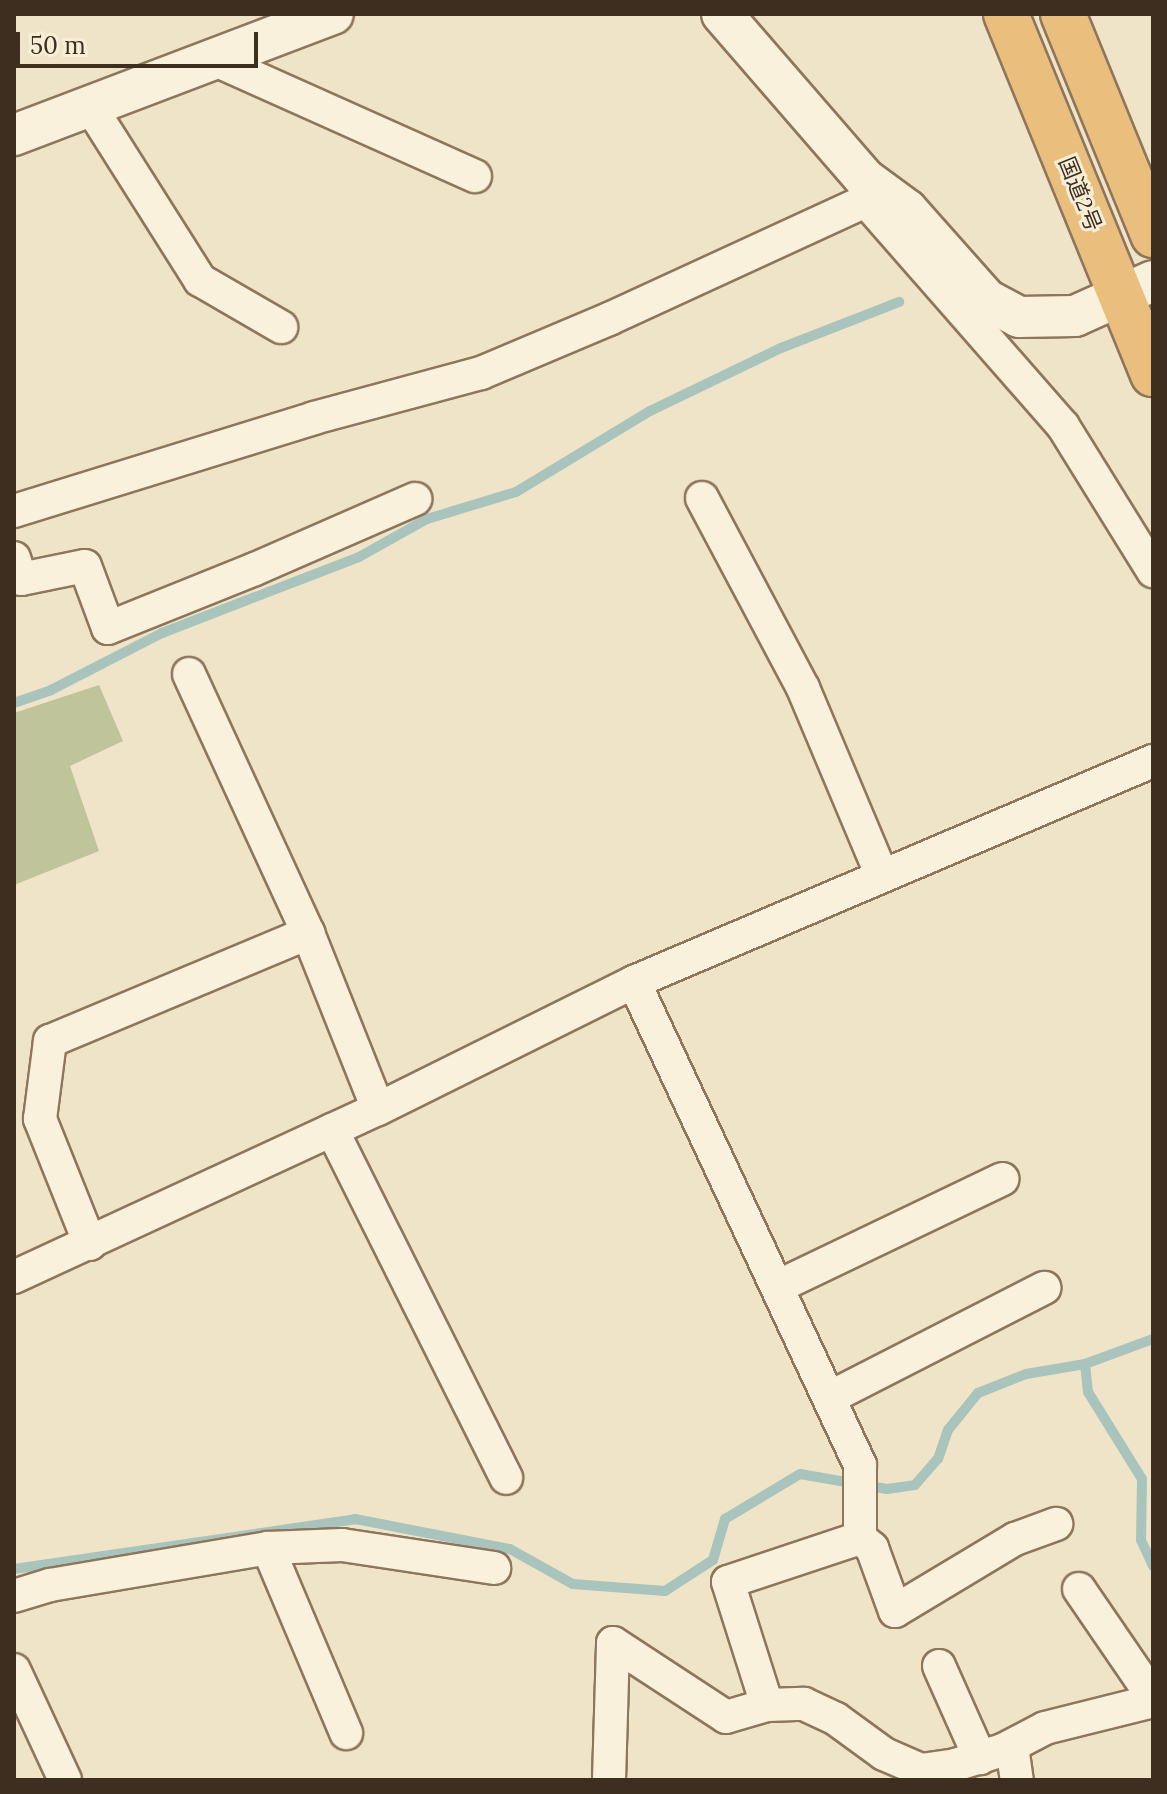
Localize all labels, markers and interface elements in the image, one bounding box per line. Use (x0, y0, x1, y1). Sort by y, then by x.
scale bar (20, 16, 262, 66)
text: 50 m (30, 30, 86, 61)
street label: 国道2号 (1053, 153, 1107, 235)

